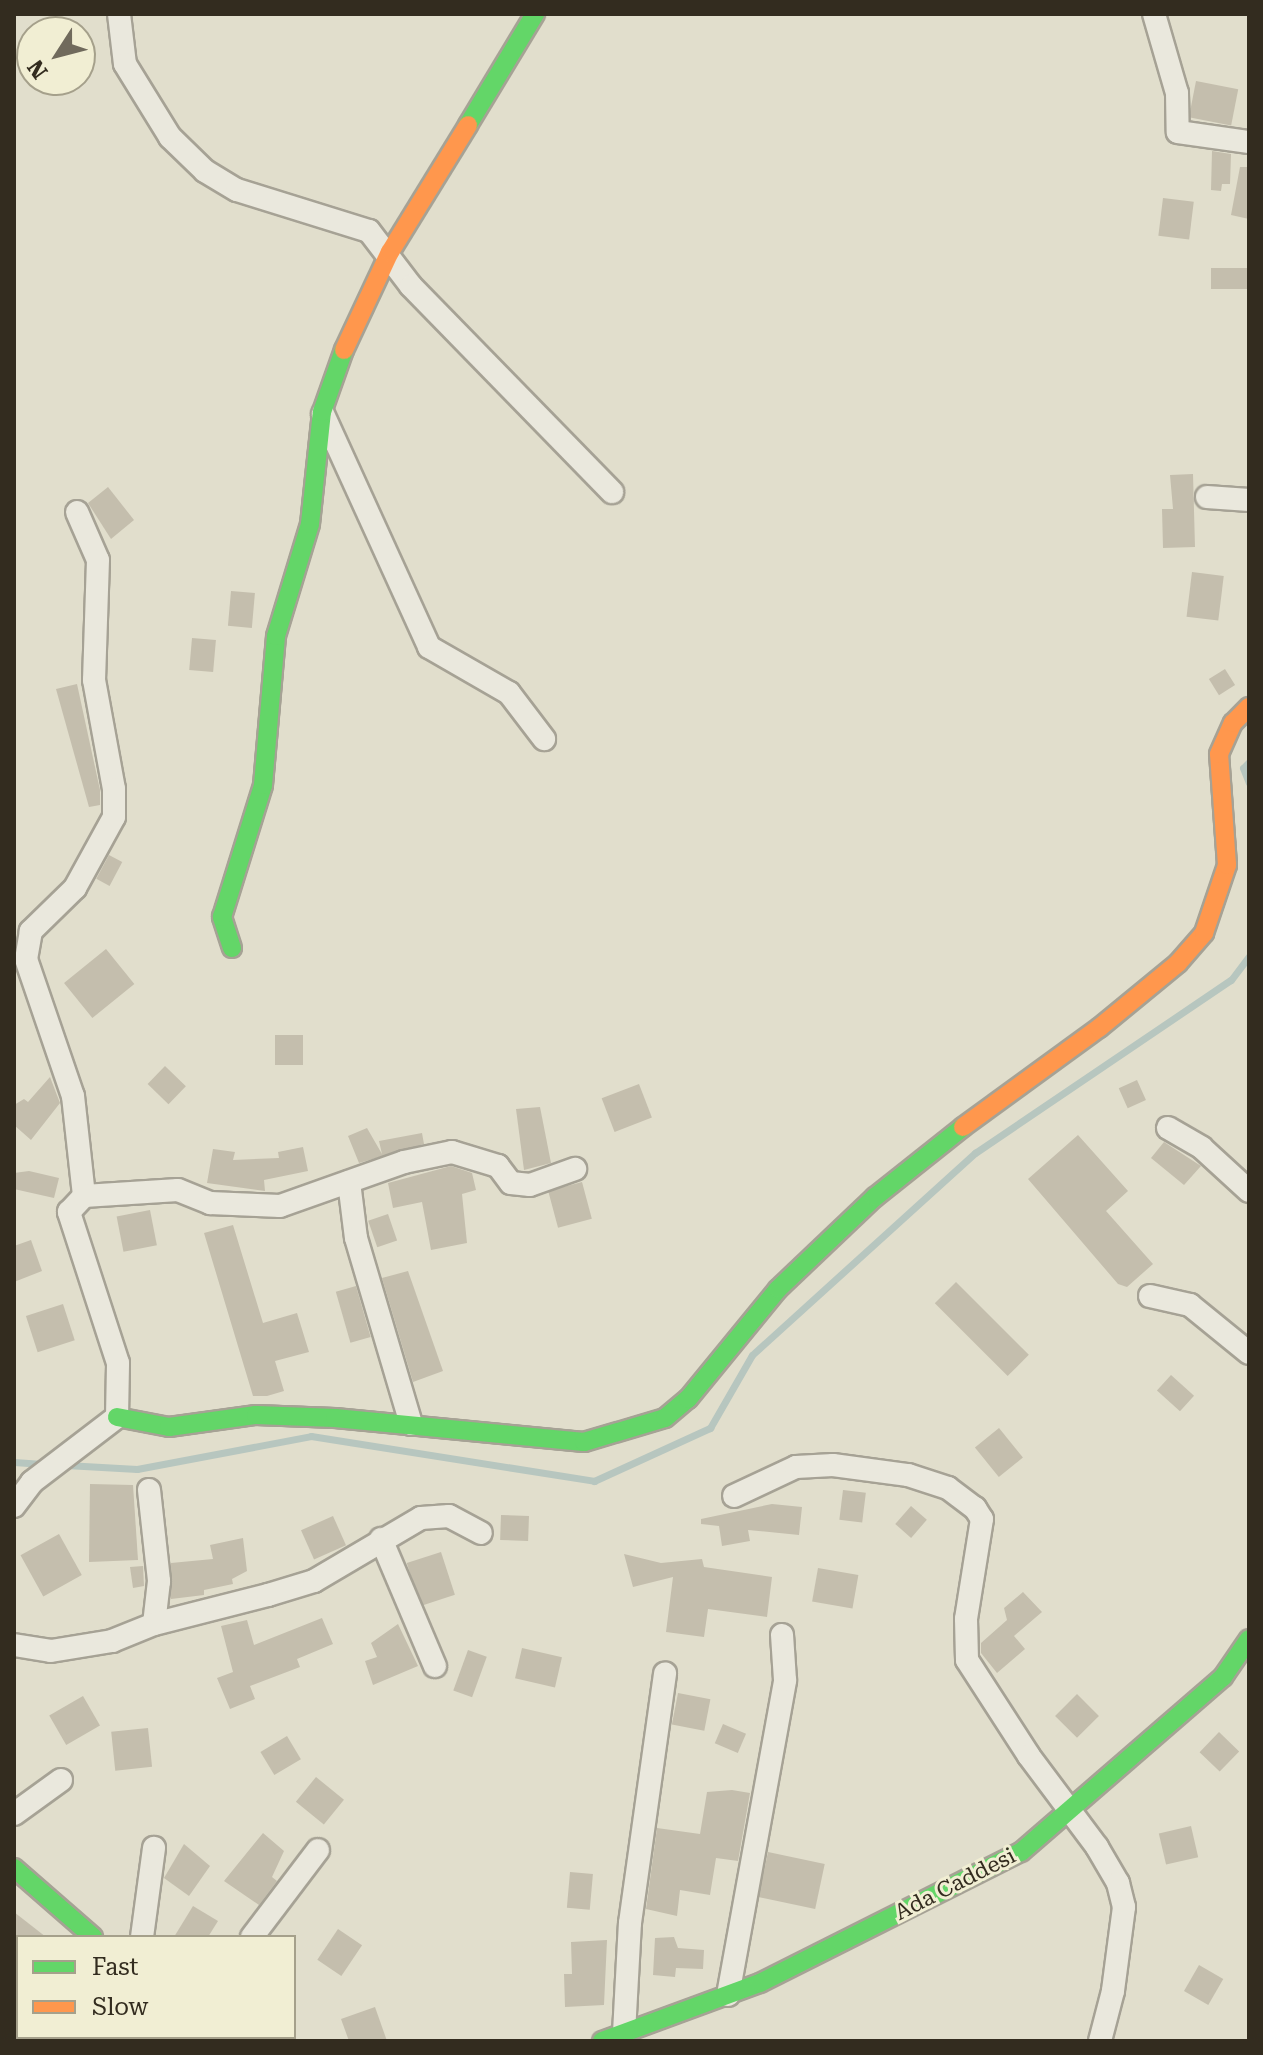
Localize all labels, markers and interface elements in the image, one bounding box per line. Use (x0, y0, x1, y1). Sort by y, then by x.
north arrow (16, 16, 96, 96)
text: N (23, 55, 53, 83)
street label: Ada Caddesi (890, 1842, 1020, 1926)
legend (16, 1935, 296, 2039)
text: Fast (92, 1953, 139, 1981)
text: Slow (92, 1993, 148, 2021)

